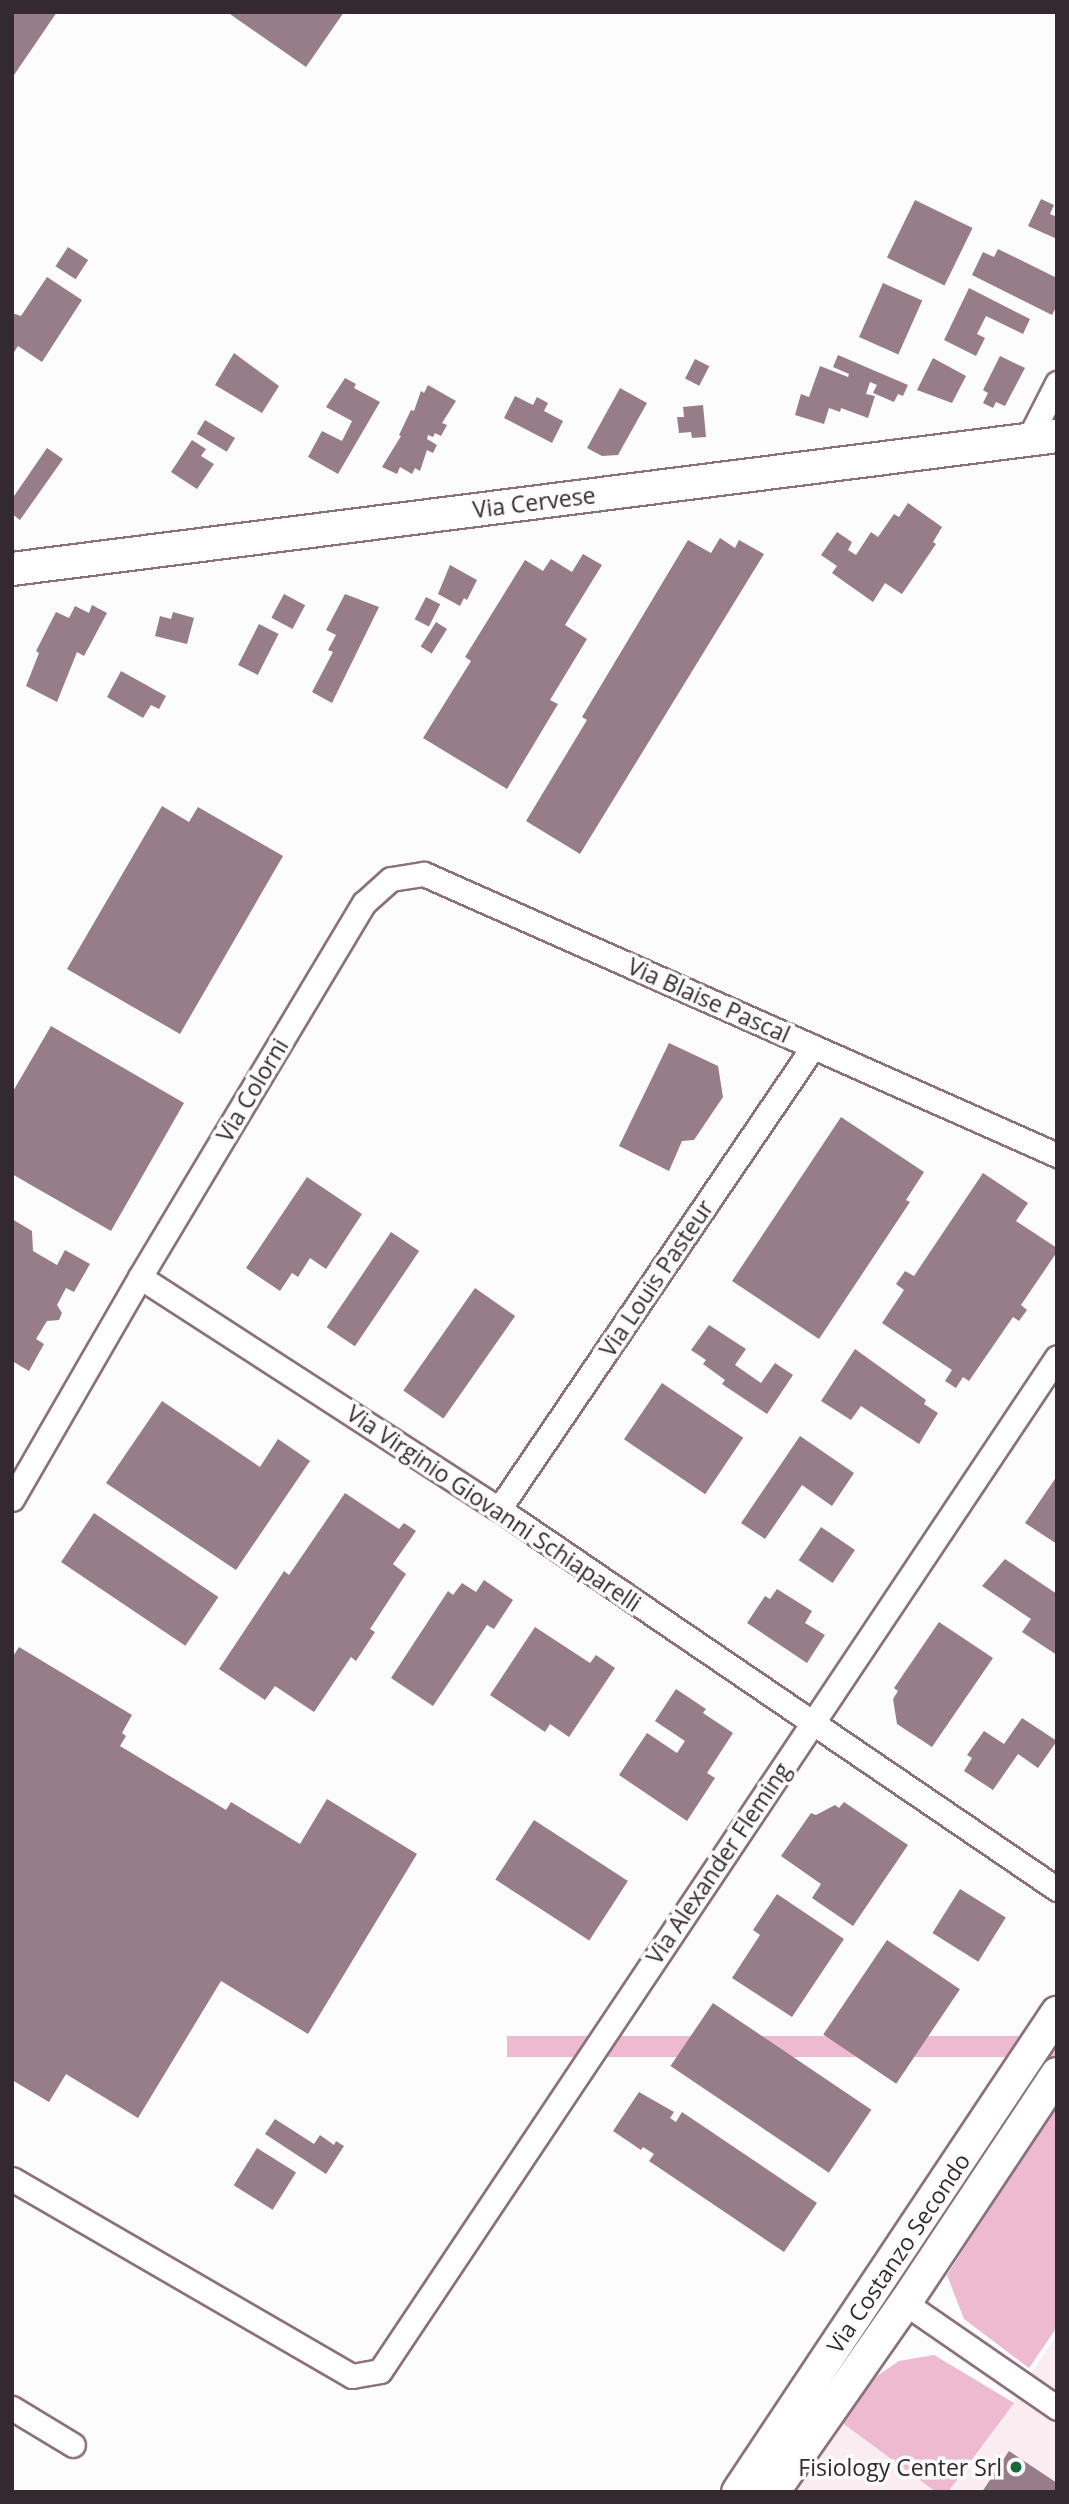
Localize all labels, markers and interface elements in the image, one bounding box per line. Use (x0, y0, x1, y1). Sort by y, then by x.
street label: Via Cervese (471, 481, 597, 523)
street label: Via Blaise Pascal (624, 952, 794, 1048)
street label: Via Colorni (210, 1033, 294, 1147)
street label: Via Louis Pasteur (593, 1194, 719, 1362)
street label: Via Virginio Giovanni Schiaparelli (342, 1399, 646, 1617)
street label: Via Alexander Fleming (640, 1757, 796, 1969)
street label: Via Costanzo Secondo (821, 2148, 975, 2358)
place label: Fisiology Center Srl (798, 2453, 1002, 2481)
marker: Fisiology Center Srl (1008, 2459, 1024, 2475)

